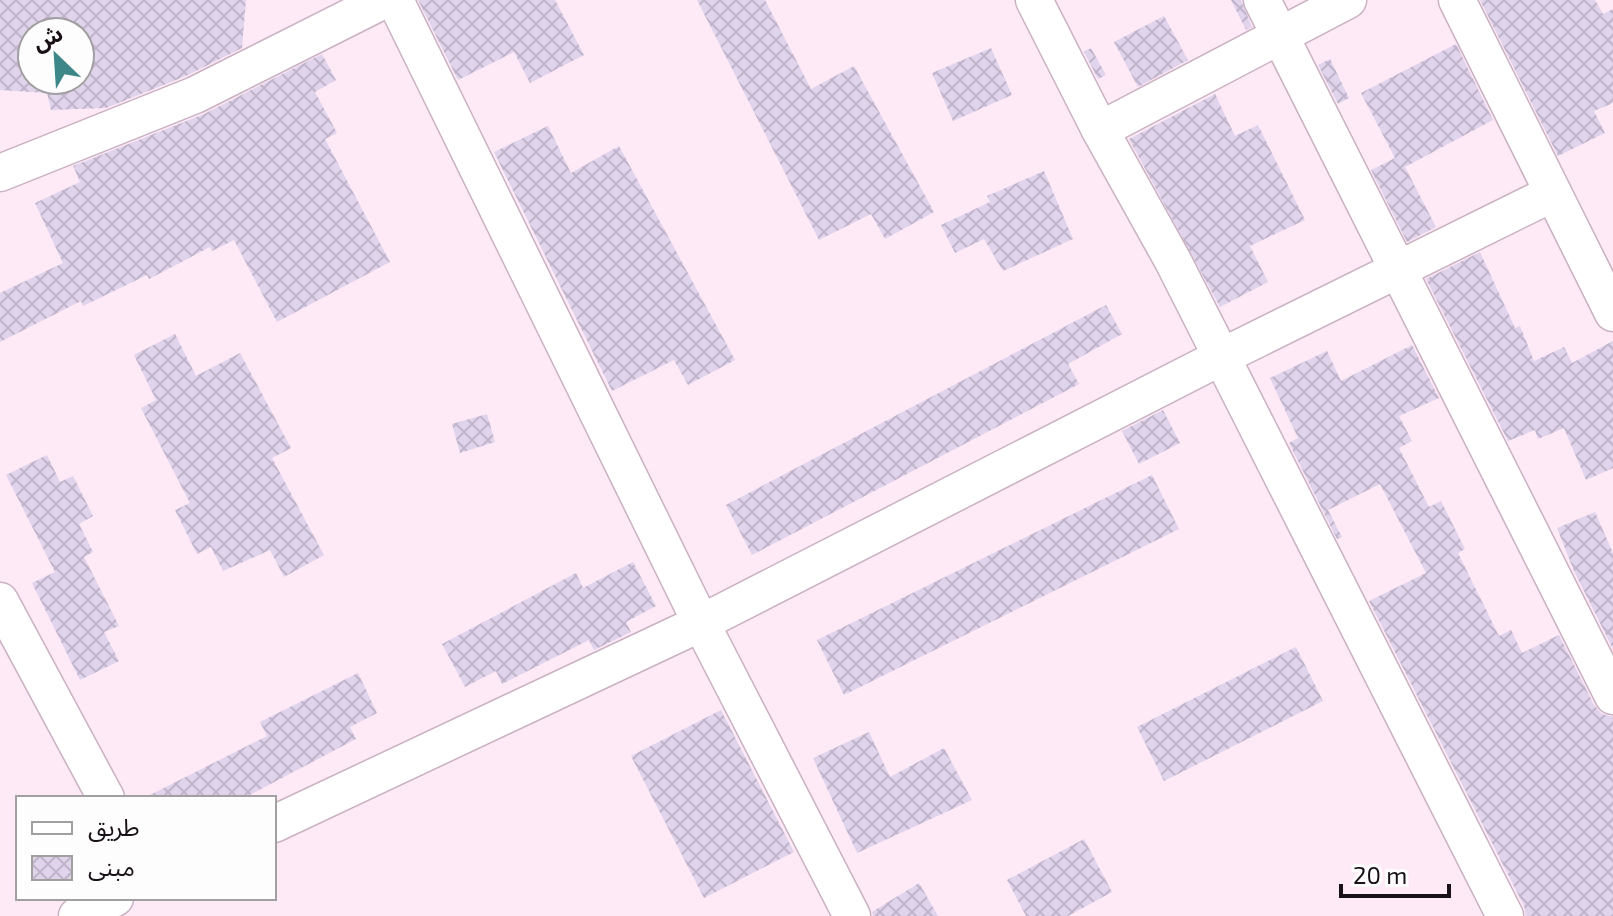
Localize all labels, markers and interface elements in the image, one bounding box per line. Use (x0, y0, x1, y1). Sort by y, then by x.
north arrow (16, 16, 96, 96)
text: ش (28, 19, 67, 56)
legend (16, 796, 276, 900)
text: طريق (88, 812, 140, 843)
scale bar (1341, 848, 1449, 898)
text: مبنى (88, 852, 135, 881)
text: 20 m (1353, 860, 1407, 889)

